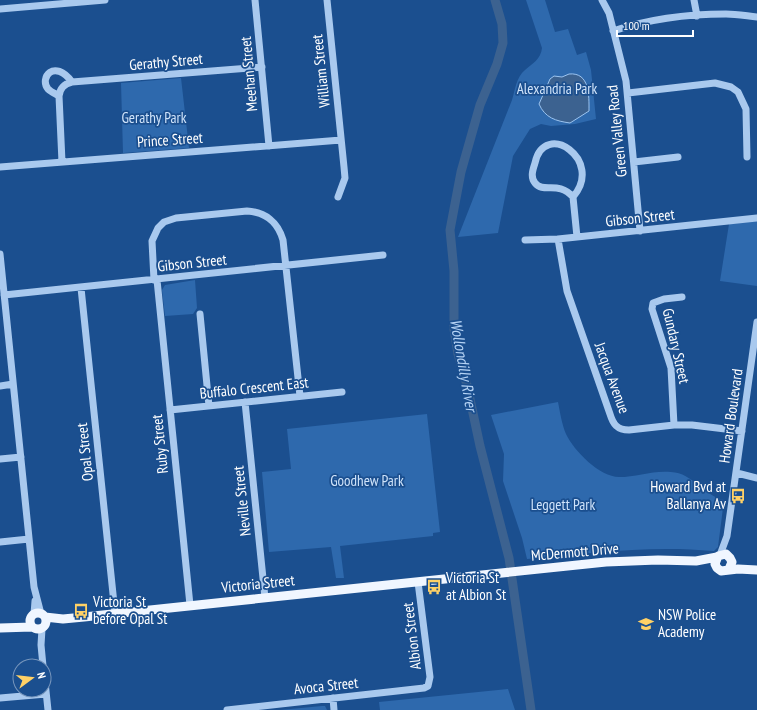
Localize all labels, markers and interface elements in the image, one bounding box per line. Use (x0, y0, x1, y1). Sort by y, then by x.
scale bar (617, 12, 693, 38)
text: 100 m (623, 18, 650, 33)
street label: William Street (307, 33, 334, 109)
street label: Meehan Street (236, 36, 261, 112)
street label: Gerathy Street (128, 49, 204, 74)
park label: Alexandria Park (517, 79, 597, 98)
street label: Green Valley Road (602, 84, 631, 178)
park label: Gerathy Park (121, 108, 187, 127)
street label: Prince Street (136, 128, 203, 151)
street label: Gibson Street (604, 204, 676, 231)
street label: Gibson Street (156, 249, 228, 276)
street label: Gundary Street (659, 306, 694, 385)
water label: Wollondilly River (446, 317, 482, 415)
street label: Jacqua Avenue (590, 339, 634, 416)
street label: Howard Boulevard (714, 368, 747, 464)
street label: Buffalo Crescent East (199, 372, 309, 403)
street label: Ruby Street (147, 413, 172, 475)
street label: Opal Street (72, 422, 97, 482)
street label: Neville Street (228, 465, 255, 537)
park label: Goodhew Park (330, 471, 404, 490)
place label: Howard Bvd at Ballanya Av (650, 477, 726, 513)
bus stop icon: Howard Bvd at Ballanya Av (729, 487, 747, 505)
park label: Leggett Park (531, 495, 595, 514)
street label: McDermott Drive (530, 538, 620, 565)
place label: Victoria St at Albion St (445, 568, 506, 604)
street label: Victoria Street (219, 570, 296, 597)
bus stop icon: Victoria St at Albion St (425, 578, 443, 596)
place label: Victoria St before Opal St (92, 592, 167, 628)
street label: Albion Street (398, 601, 425, 671)
bus stop icon: Victoria St before Opal St (72, 602, 90, 620)
place label: NSW Police Academy (658, 605, 716, 641)
school or university icon: NSW Police Academy (637, 615, 655, 633)
north arrow (12, 658, 52, 698)
text: N (34, 671, 49, 680)
street label: Avoca Street (293, 673, 359, 698)

